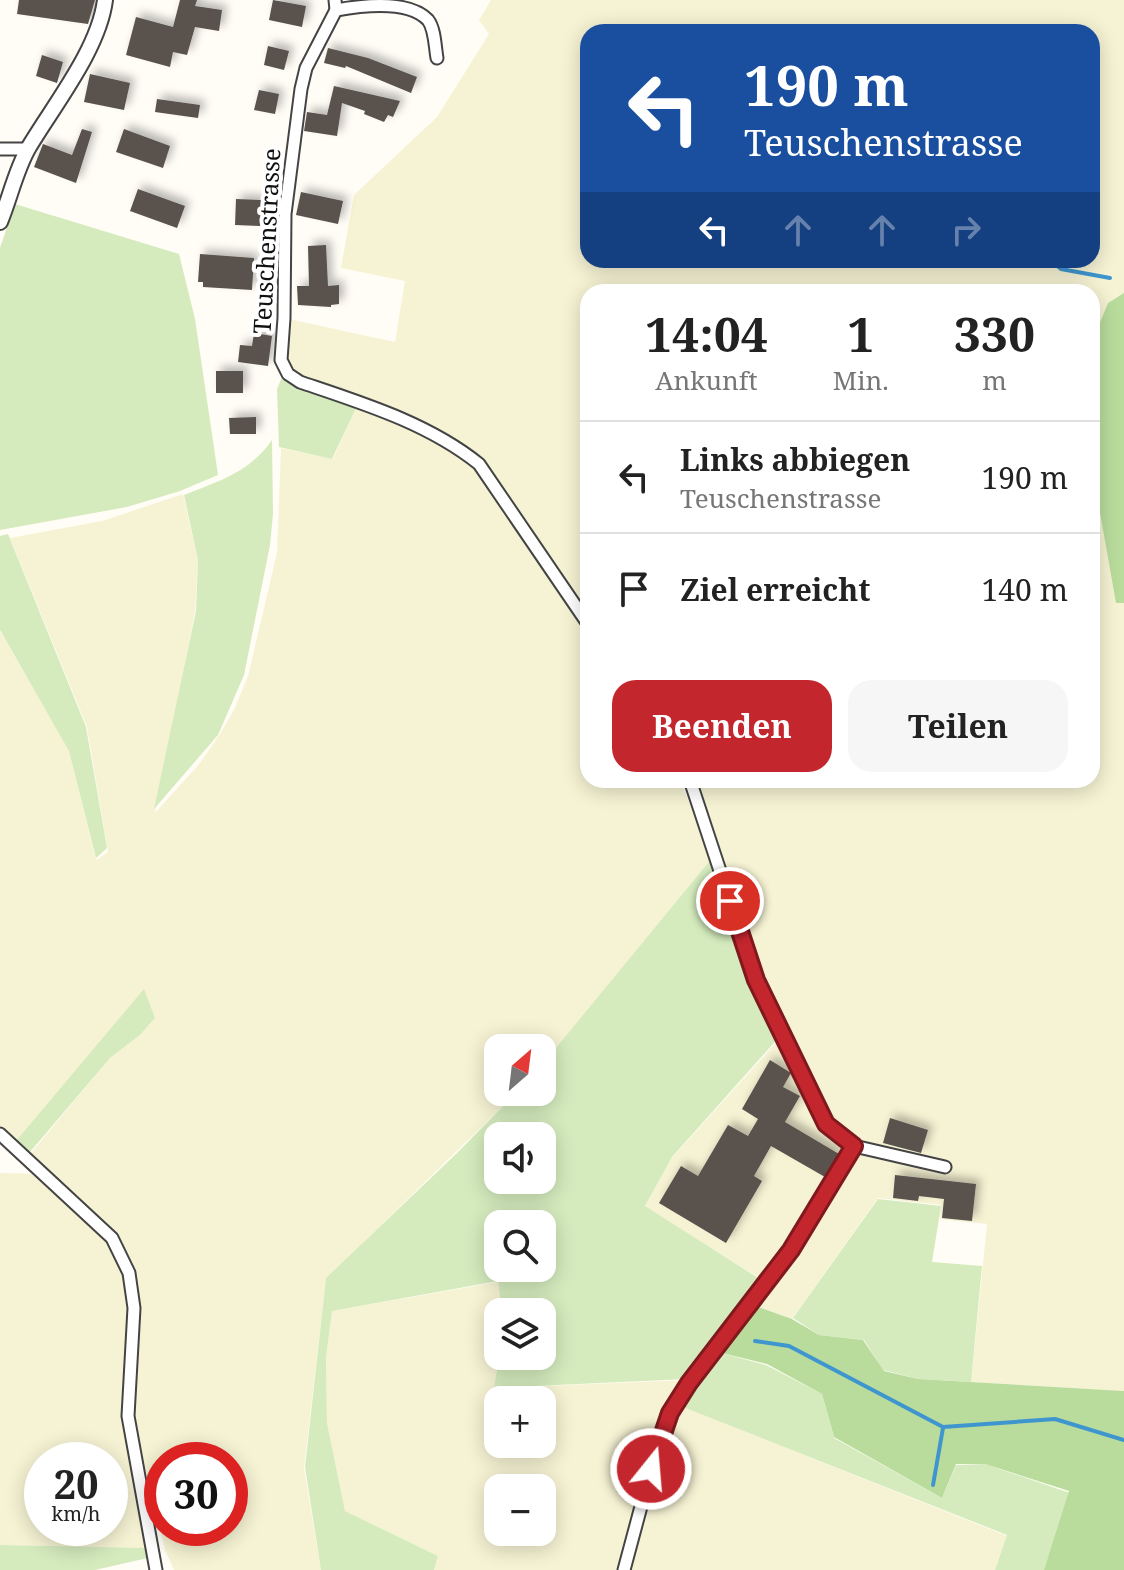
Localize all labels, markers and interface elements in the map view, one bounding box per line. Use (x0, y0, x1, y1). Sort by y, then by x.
text: 190 m (744, 46, 909, 122)
icon: left (612, 56, 716, 160)
text: Teuschenstrasse (744, 118, 1023, 167)
street label: Teuschenstrasse (245, 147, 287, 335)
icon: left (692, 208, 736, 252)
icon: ahead (776, 208, 820, 252)
icon: ahead (860, 208, 904, 252)
icon: right (944, 208, 988, 252)
text: 14:04 (645, 301, 768, 366)
text: 1 (847, 301, 874, 366)
text: 330 (954, 301, 1035, 366)
text: Ankunft (655, 362, 758, 398)
text: Min. (833, 362, 889, 398)
text: m (982, 362, 1007, 398)
text: Links abbiegen (680, 439, 910, 480)
icon: left (612, 455, 656, 499)
text: 190 m (982, 457, 1068, 498)
text: Teuschenstrasse (680, 480, 881, 516)
icon: arrive (612, 567, 656, 611)
text: Ziel erreicht (680, 569, 870, 610)
text: 140 m (982, 569, 1068, 610)
button: Beenden (612, 680, 832, 772)
button: Teilen (848, 680, 1068, 772)
pin (696, 867, 764, 935)
icon: arrive (708, 879, 752, 923)
north arrow (484, 1034, 556, 1106)
map controls (484, 1034, 556, 1546)
button: sound (484, 1122, 556, 1194)
button: search (484, 1210, 556, 1282)
button: layers (484, 1298, 556, 1370)
button: + (484, 1386, 556, 1458)
position arrow (609, 1427, 693, 1511)
speed limit sign: 30 (144, 1442, 248, 1546)
text: 20 (53, 1456, 99, 1511)
button: − (484, 1474, 556, 1546)
text: km/h (51, 1500, 101, 1527)

